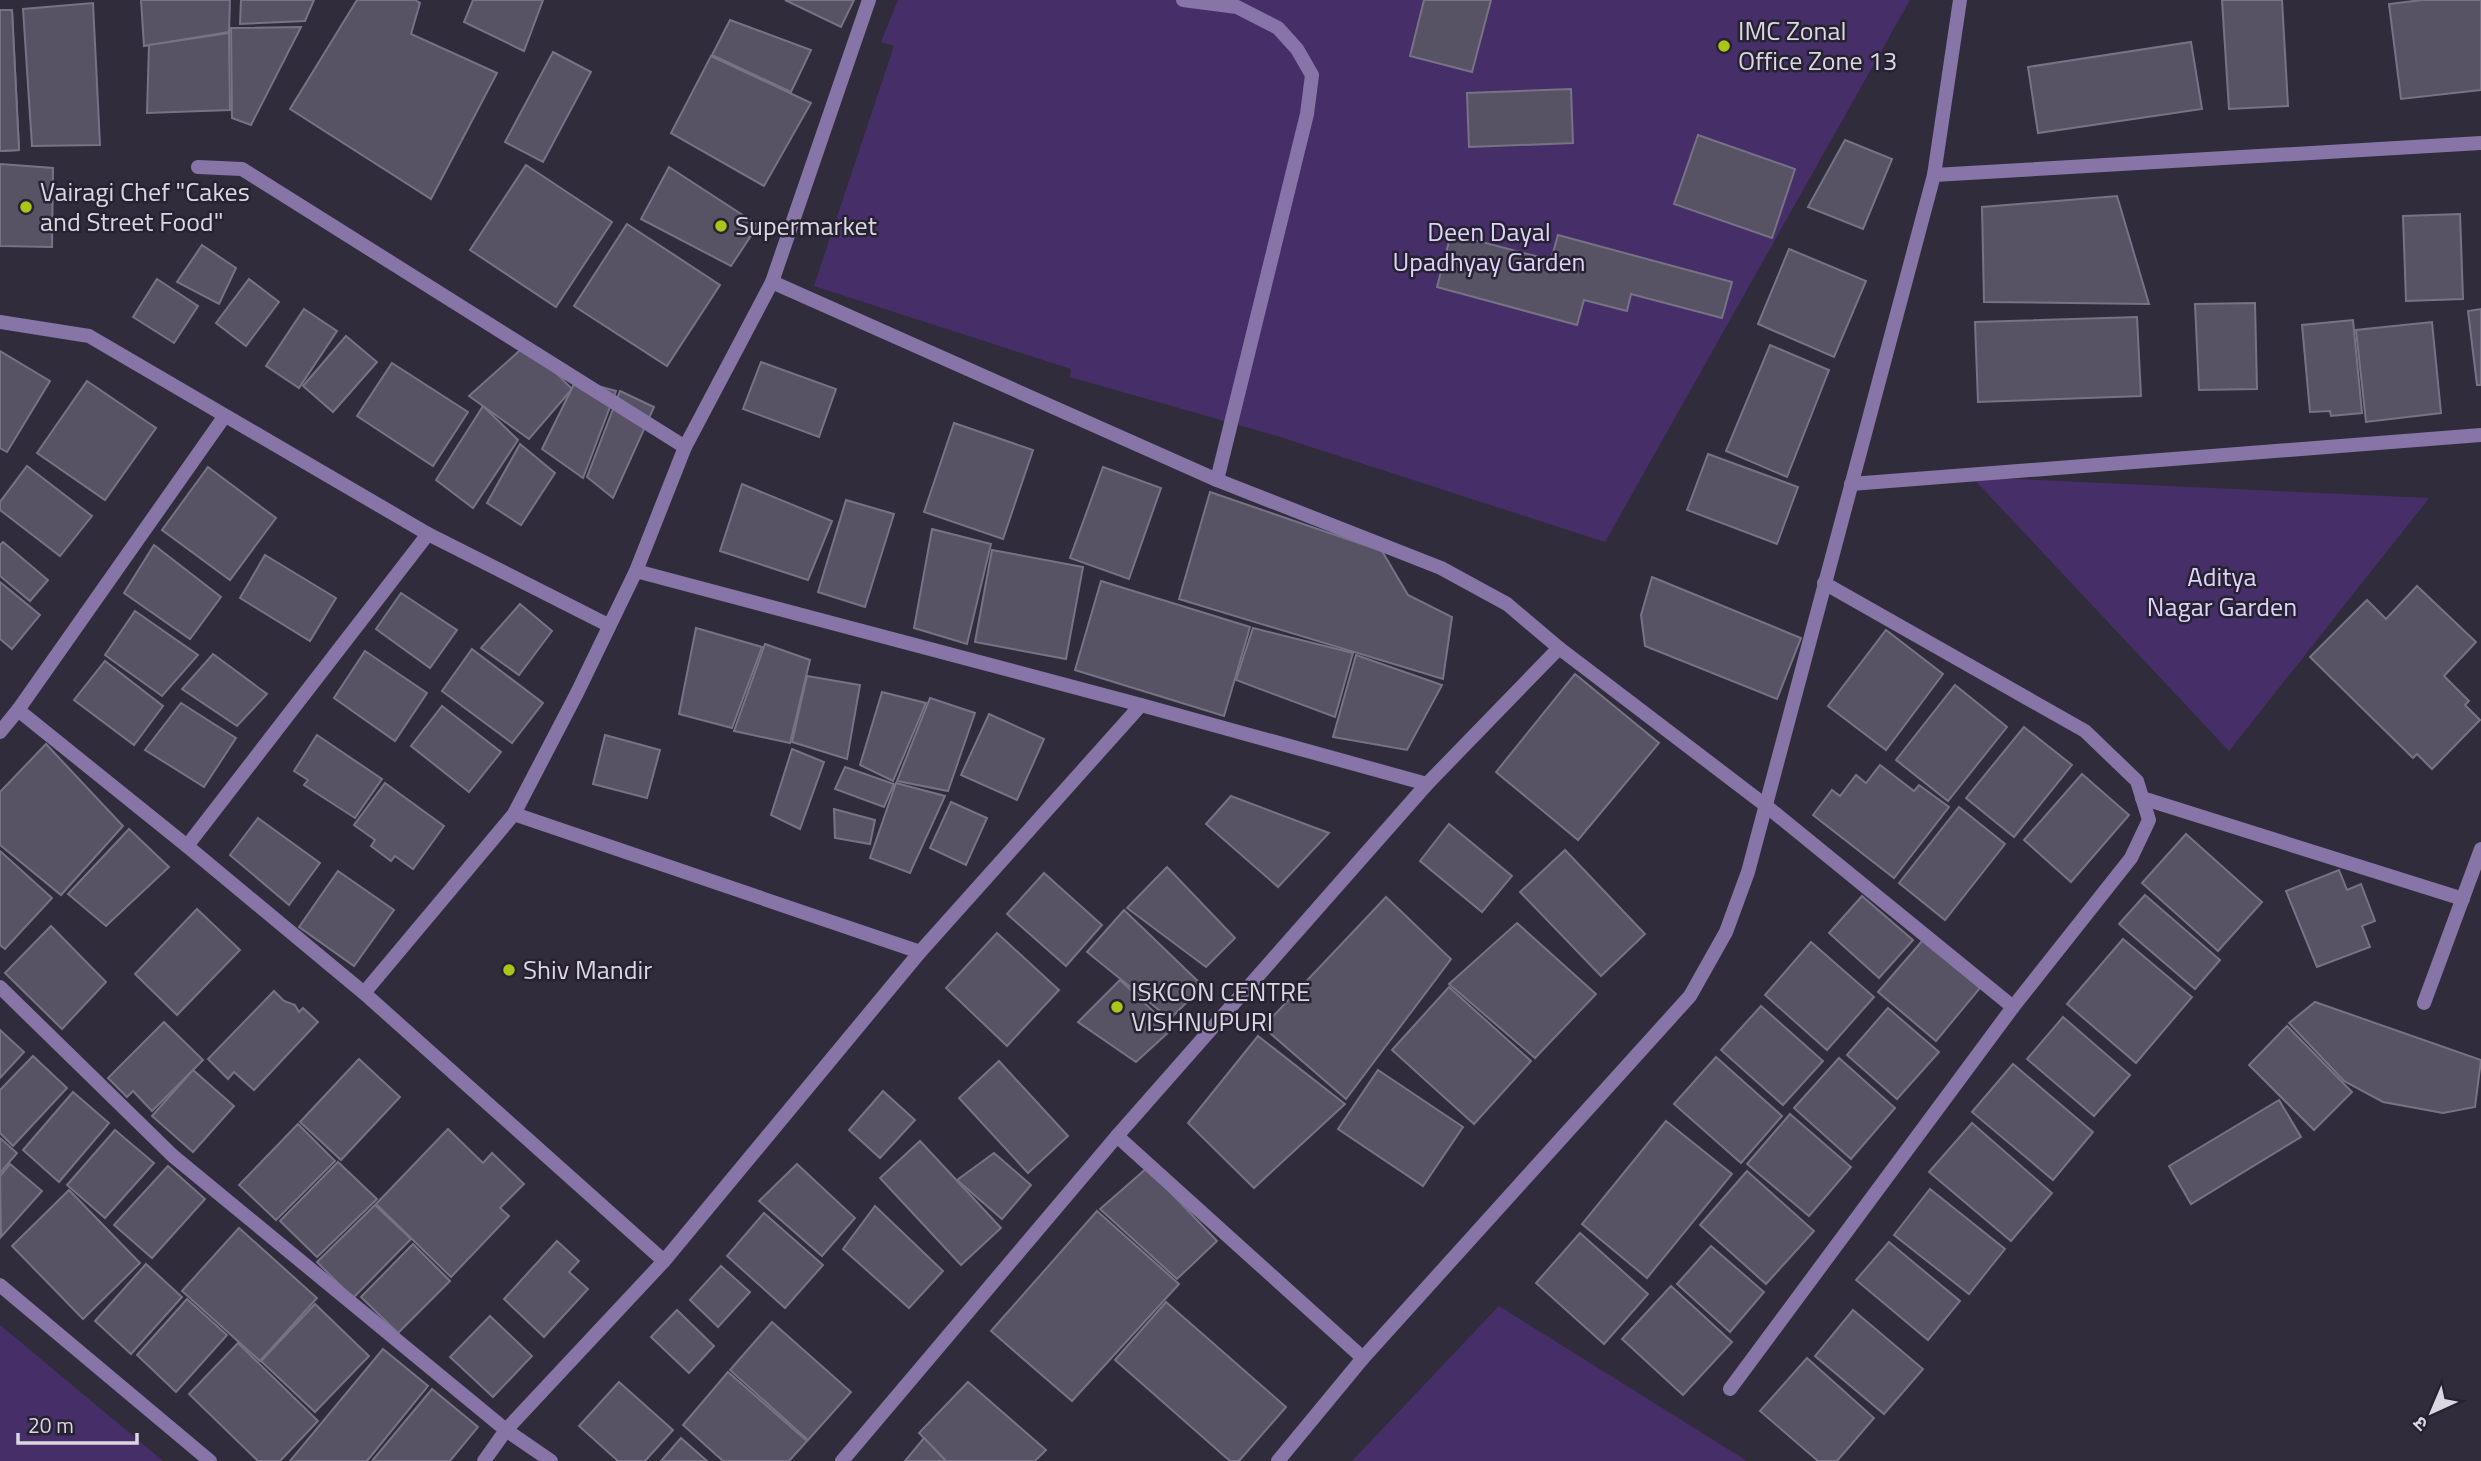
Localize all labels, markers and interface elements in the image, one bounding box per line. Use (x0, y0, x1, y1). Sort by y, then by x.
place label: IMC Zonal Office Zone 13 (1738, 11, 1897, 80)
marker: IMC Zonal Office Zone 13 (1716, 38, 1732, 54)
place label: Vairagi Chef "Cakes and Street Food" (40, 172, 250, 241)
marker: Vairagi Chef "Cakes and Street Food" (18, 199, 34, 215)
place label: Supermarket (735, 206, 877, 245)
park label: Deen Dayal Upadhyay Garden (1392, 212, 1586, 281)
marker: Supermarket (713, 218, 729, 234)
park label: Aditya Nagar Garden (2147, 557, 2297, 626)
place label: Shiv Mandir (523, 950, 652, 989)
marker: Shiv Mandir (501, 962, 517, 978)
place label: ISKCON CENTRE VISHNUPURI (1131, 972, 1310, 1041)
marker: ISKCON CENTRE VISHNUPURI (1109, 999, 1125, 1015)
north arrow (2397, 1377, 2467, 1447)
scale bar (18, 1402, 136, 1446)
text: 20 m (28, 1409, 74, 1441)
text: उ (2405, 1410, 2434, 1439)

